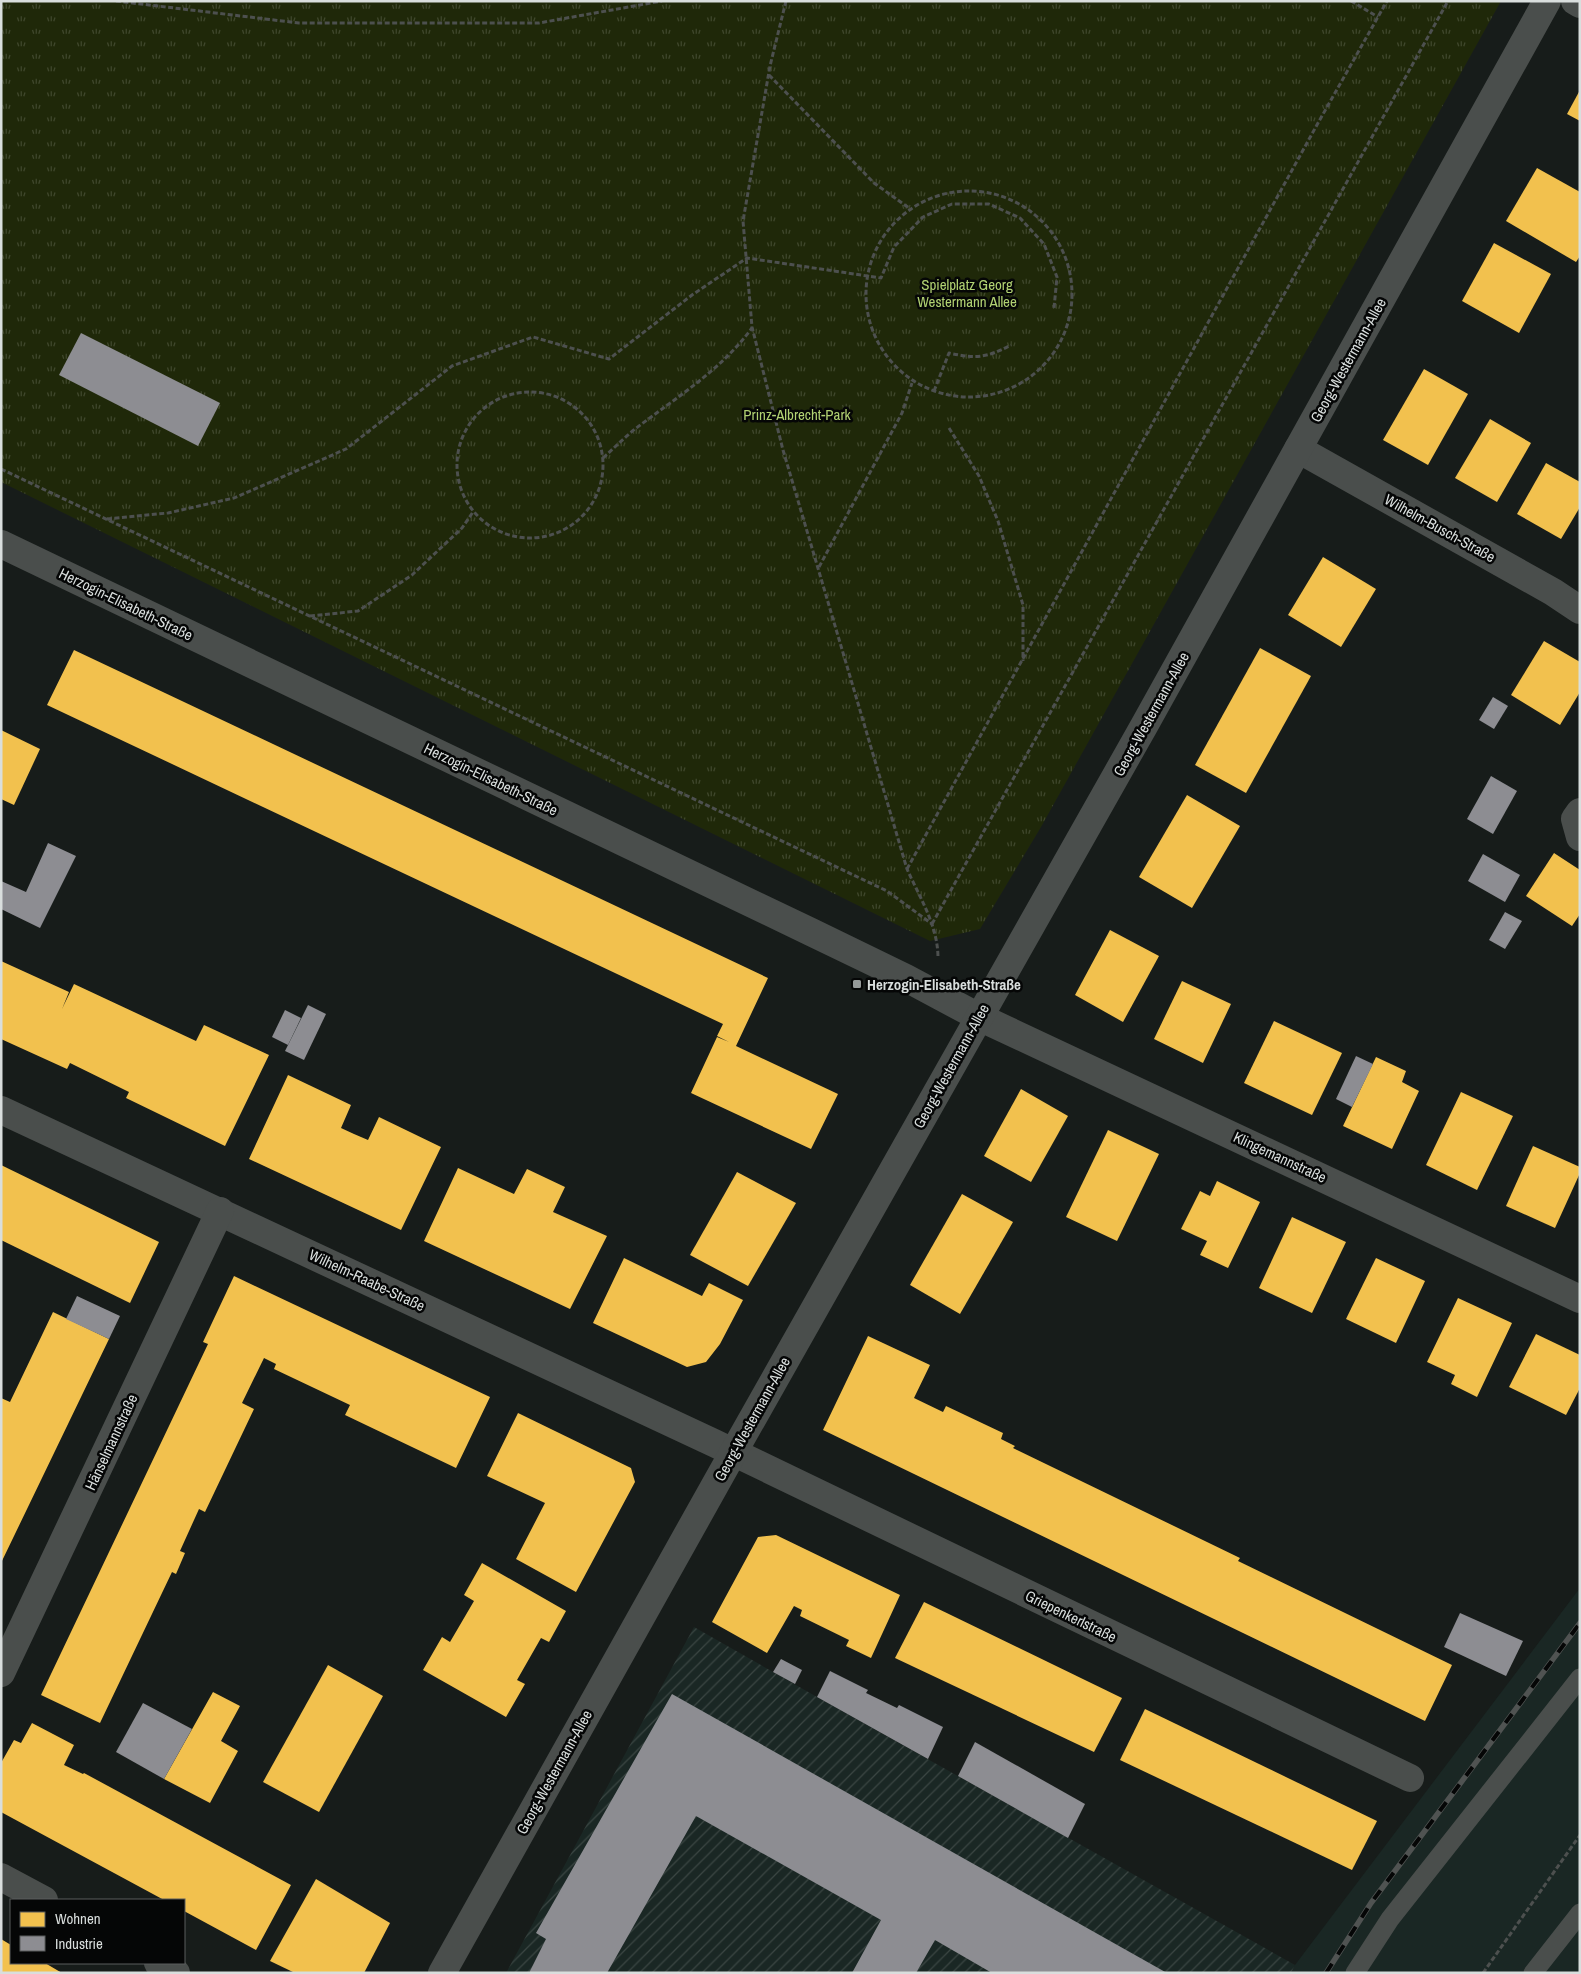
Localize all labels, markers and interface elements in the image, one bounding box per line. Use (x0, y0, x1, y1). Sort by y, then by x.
park label: Spielplatz Georg Westermann Allee (917, 274, 1017, 312)
street label: Georg-Westermann-Allee (1305, 294, 1391, 426)
park label: Prinz-Albrecht-Park (743, 404, 852, 425)
street label: Wilhelm-Busch-Straße (1381, 489, 1499, 567)
street label: Herzogin-Elisabeth-Straße (56, 562, 196, 646)
street label: Georg-Westermann-Allee (1108, 648, 1194, 780)
street label: Herzogin-Elisabeth-Straße (421, 737, 561, 821)
place label: Herzogin-Elisabeth-Straße (867, 974, 1021, 995)
marker: Herzogin-Elisabeth-Straße (851, 978, 863, 990)
street label: Georg-Westermann-Allee (908, 1000, 994, 1132)
street label: Klingemannstraße (1230, 1126, 1330, 1188)
street label: Wilhelm-Raabe-Straße (306, 1244, 429, 1316)
street label: Georg-Westermann-Allee (709, 1353, 795, 1485)
street label: Hänselmannstraße (80, 1390, 143, 1494)
street label: Griepenkerlstraße (1022, 1585, 1120, 1647)
street label: Georg-Westermann-Allee (511, 1706, 597, 1838)
legend (10, 1899, 185, 1964)
text: Wohnen (55, 1908, 101, 1929)
text: Industrie (55, 1933, 103, 1954)

